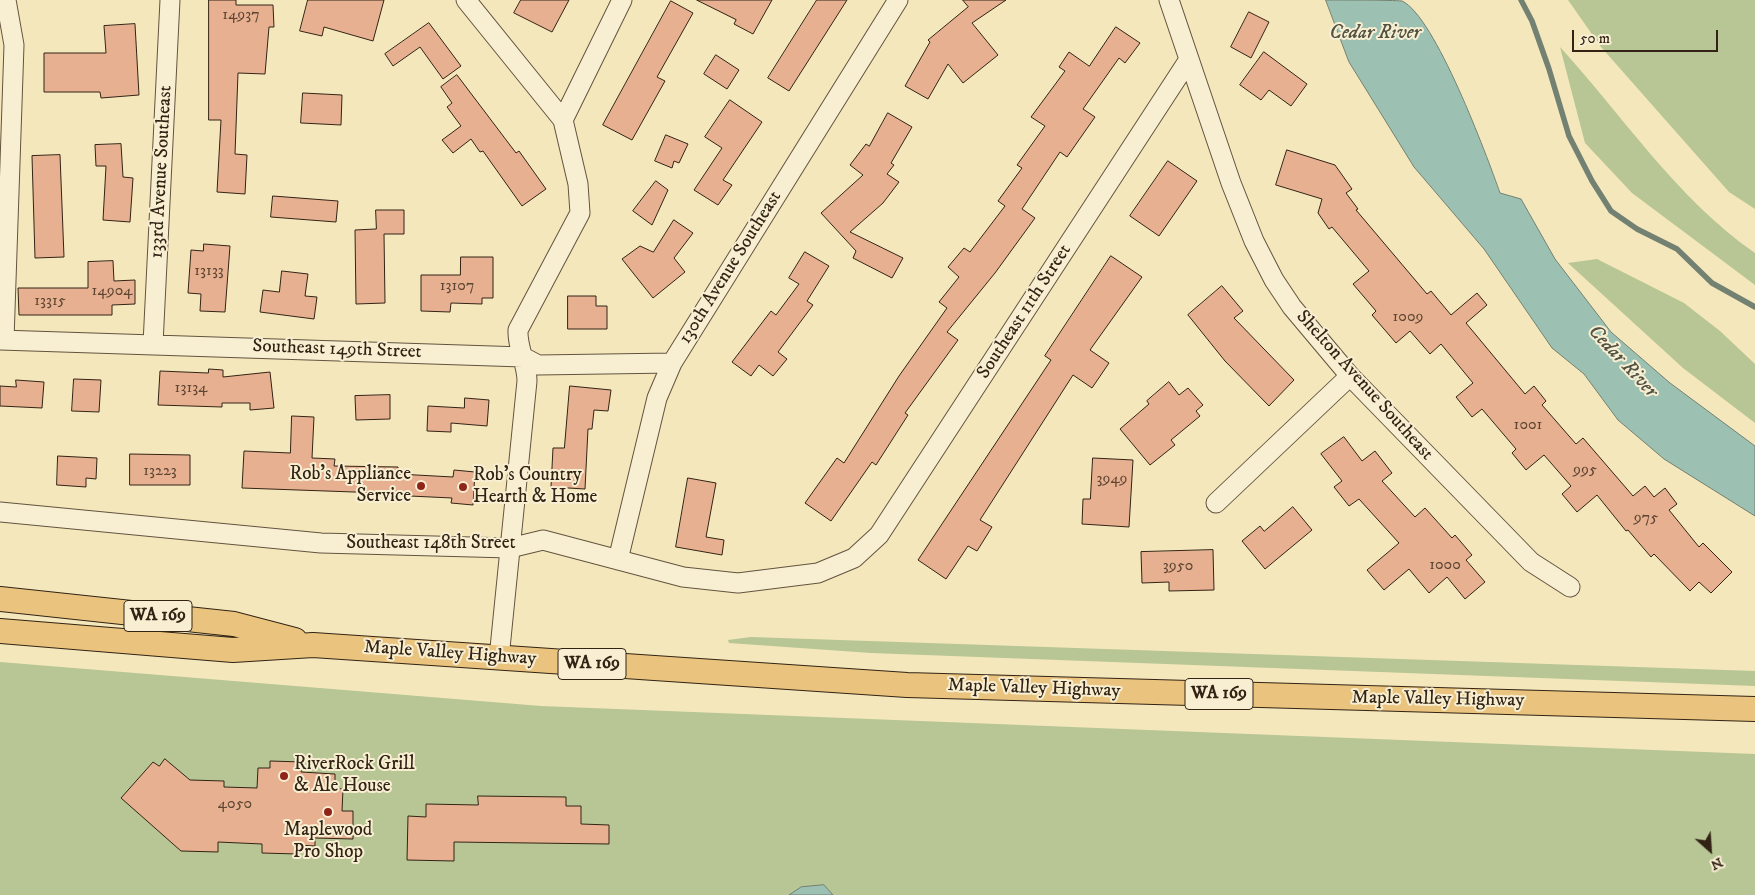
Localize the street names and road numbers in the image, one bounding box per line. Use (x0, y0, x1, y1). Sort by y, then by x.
street label: 133rd Avenue Southeast (146, 85, 178, 259)
street label: 130th Avenue Southeast (675, 187, 787, 349)
street label: Southeast 11th Street (973, 240, 1077, 384)
street label: Shelton Avenue Southeast (1291, 306, 1437, 466)
street label: Southeast 149th Street (252, 336, 422, 364)
street label: Southeast 148th Street (346, 533, 516, 555)
road number: WA 169 (124, 600, 192, 632)
street label: Maple Valley Highway (363, 637, 537, 671)
road number: WA 169 (558, 649, 626, 680)
street label: Maple Valley Highway (947, 675, 1121, 703)
road number: WA 169 (1185, 679, 1253, 710)
street label: Maple Valley Highway (1351, 687, 1525, 713)

